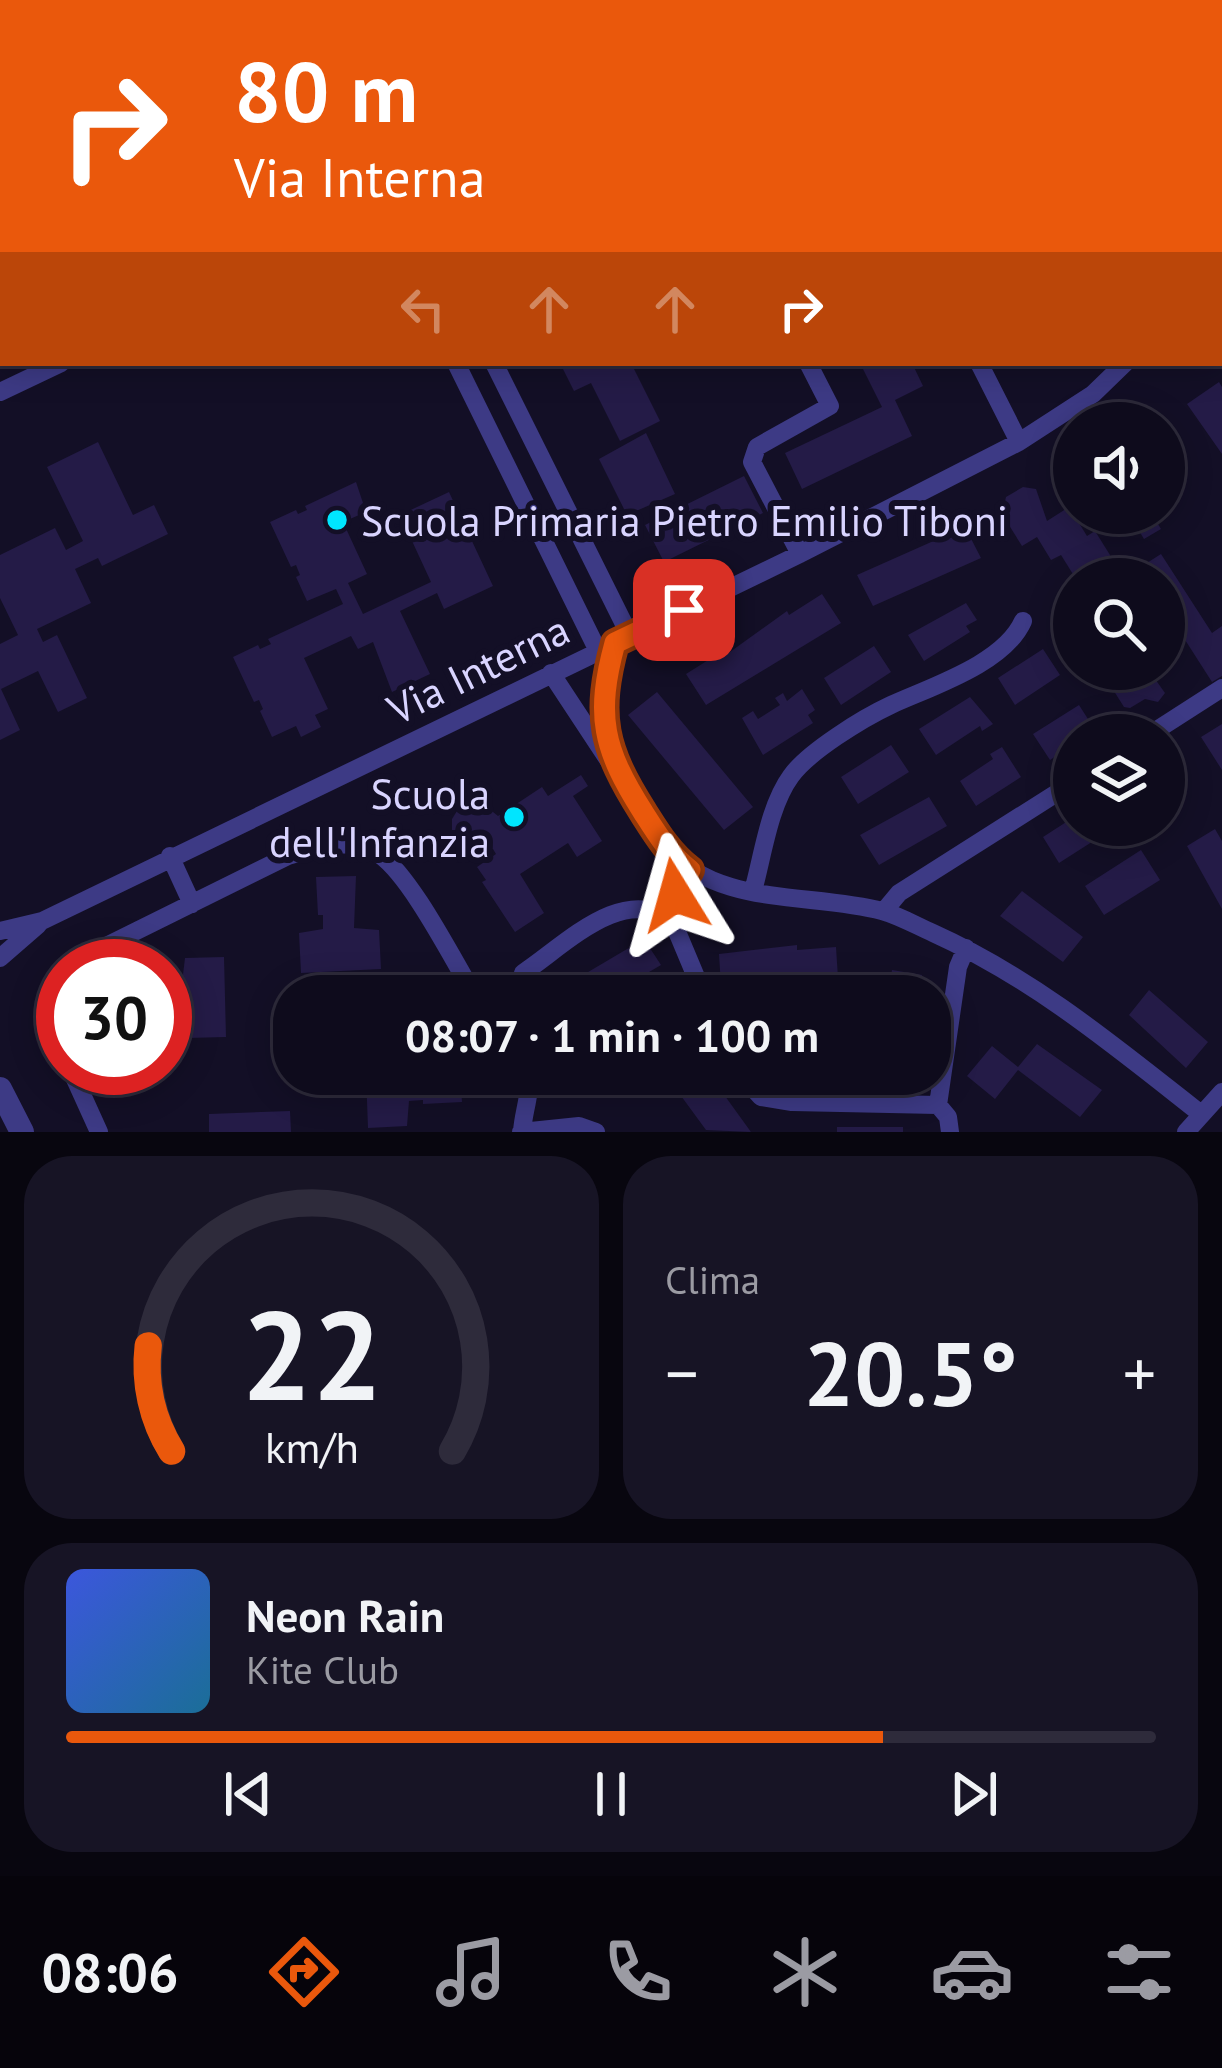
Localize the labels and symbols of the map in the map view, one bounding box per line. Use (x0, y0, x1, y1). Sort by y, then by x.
place label: Scuola Primaria Pietro Emilio Tiboni (361, 493, 1008, 548)
marker: Scuola Primaria Pietro Emilio Tiboni (324, 507, 350, 533)
pin (633, 559, 735, 661)
street label: Via Interna (377, 601, 578, 737)
place label: Scuola dell'Infanzia (269, 766, 490, 869)
marker: Scuola dell'Infanzia (501, 804, 527, 830)
position arrow (612, 832, 738, 958)
speed limit sign: 30 (36, 939, 192, 1095)

